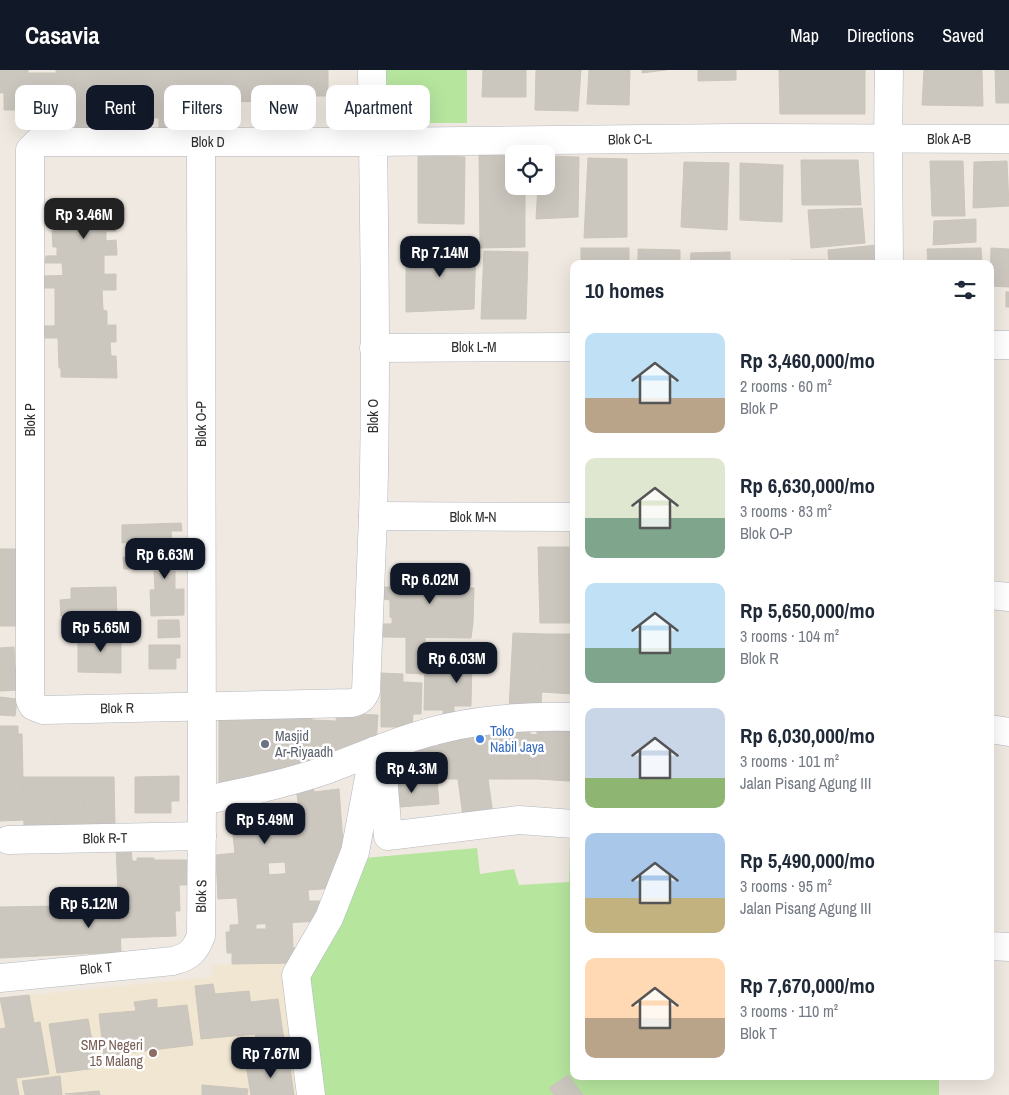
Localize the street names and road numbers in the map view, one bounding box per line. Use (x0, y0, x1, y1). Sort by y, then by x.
street label: Blok C-L (608, 130, 653, 148)
street label: Blok A-B (927, 130, 971, 148)
street label: Blok D (191, 133, 225, 151)
street label: Blok L-M (451, 338, 497, 356)
street label: Blok O (364, 399, 382, 433)
street label: Blok O-P (192, 401, 210, 447)
street label: Blok P (21, 403, 39, 437)
street label: Blok M-N (449, 508, 497, 526)
street label: Blok R (100, 699, 134, 717)
street label: Blok R-T (83, 829, 127, 847)
street label: Blok S (192, 879, 210, 913)
street label: Blok T (79, 958, 113, 978)

